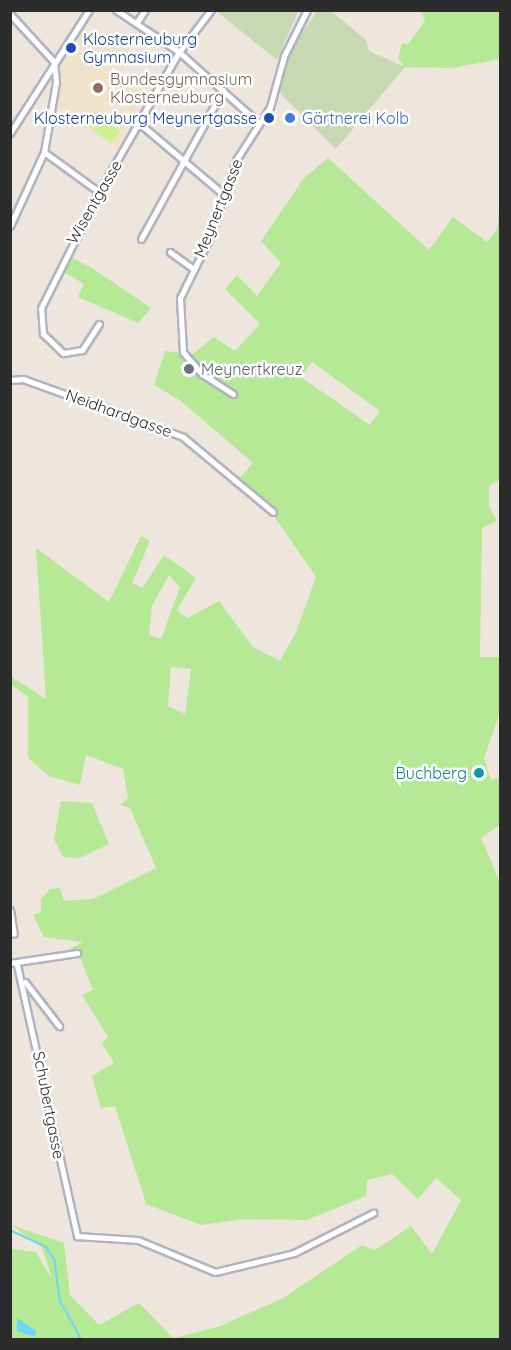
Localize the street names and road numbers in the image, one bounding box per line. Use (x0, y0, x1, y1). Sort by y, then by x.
street label: Meynertgasse (189, 156, 247, 260)
street label: Wisentgasse (62, 157, 126, 247)
street label: Neidhardgasse (63, 385, 175, 441)
street label: Schubertgasse (29, 1049, 69, 1161)

